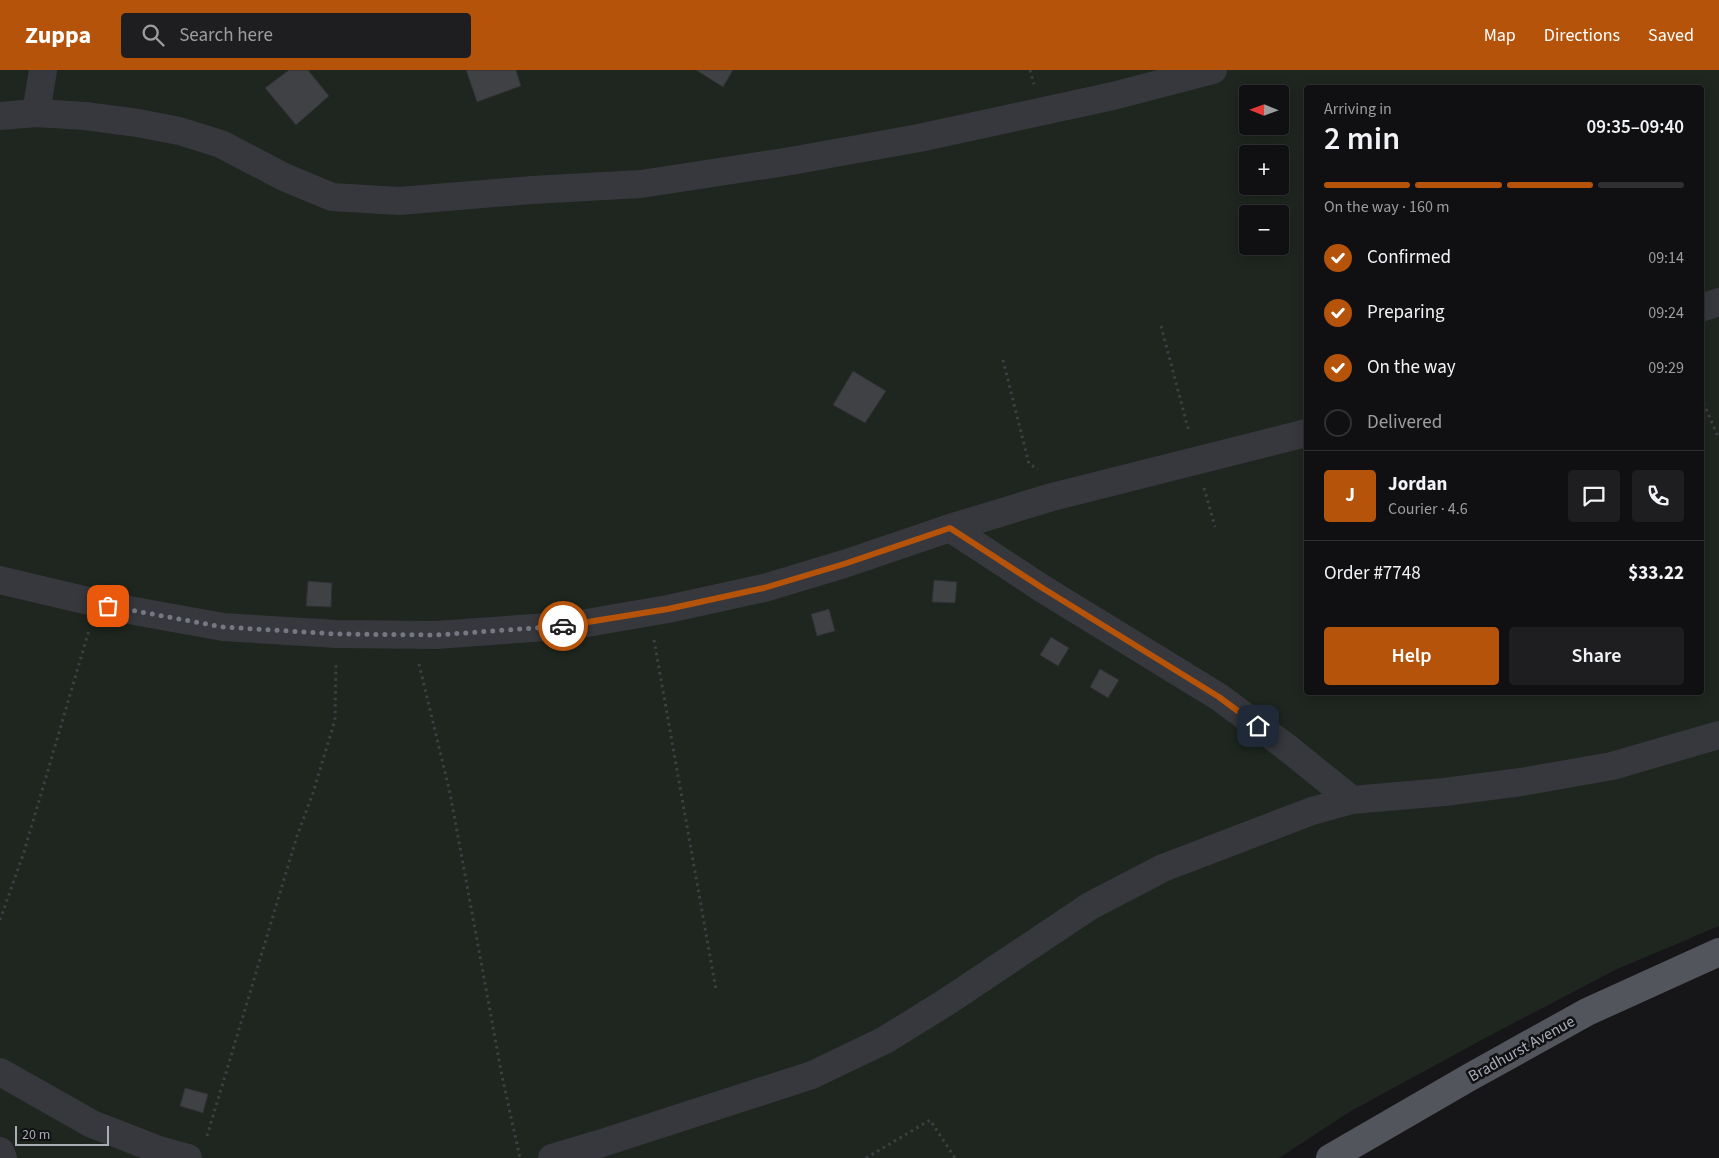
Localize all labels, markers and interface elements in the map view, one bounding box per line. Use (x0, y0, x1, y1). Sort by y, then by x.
search box (121, 13, 471, 58)
text: Zuppa (25, 18, 91, 53)
icon: search (139, 21, 167, 49)
text: Search here (179, 22, 273, 49)
text: Map (1484, 23, 1516, 48)
text: Directions (1544, 23, 1620, 48)
text: Saved (1648, 23, 1694, 48)
north arrow (1239, 85, 1289, 135)
map controls (1239, 85, 1289, 255)
text: Arriving in (1324, 98, 1392, 120)
text: 09:35–09:40 (1586, 114, 1684, 141)
text: 2 min (1324, 116, 1400, 162)
button: + (1239, 145, 1289, 195)
text: On the way · 160 m (1324, 196, 1449, 218)
button: − (1239, 205, 1289, 255)
icon: check (1324, 244, 1352, 272)
text: Confirmed (1367, 244, 1451, 271)
text: 09:14 (1648, 247, 1684, 269)
icon: check (1324, 299, 1352, 327)
text: Preparing (1367, 299, 1445, 326)
text: 09:24 (1648, 302, 1684, 324)
icon: check (1324, 354, 1352, 382)
text: On the way (1367, 354, 1456, 381)
text: 09:29 (1648, 357, 1684, 379)
text: Delivered (1367, 409, 1442, 436)
button: chat (1568, 470, 1620, 522)
button: phone (1632, 470, 1684, 522)
text: Jordan (1388, 471, 1447, 498)
text: J (1345, 482, 1355, 509)
text: Courier · 4.6 (1388, 498, 1468, 520)
text: Order #7748 (1324, 560, 1421, 587)
text: $33.22 (1628, 560, 1684, 587)
pin (87, 585, 129, 627)
icon: bag (94, 592, 122, 620)
courier (538, 601, 588, 651)
icon: car (549, 612, 577, 640)
button: Help (1324, 627, 1499, 685)
button: Share (1509, 627, 1684, 685)
pin (1237, 705, 1279, 747)
icon: home (1244, 712, 1272, 740)
street label: Bradhurst Avenue (1464, 1010, 1579, 1087)
scale bar (15, 1123, 109, 1146)
text: 20 m (22, 1125, 50, 1145)

